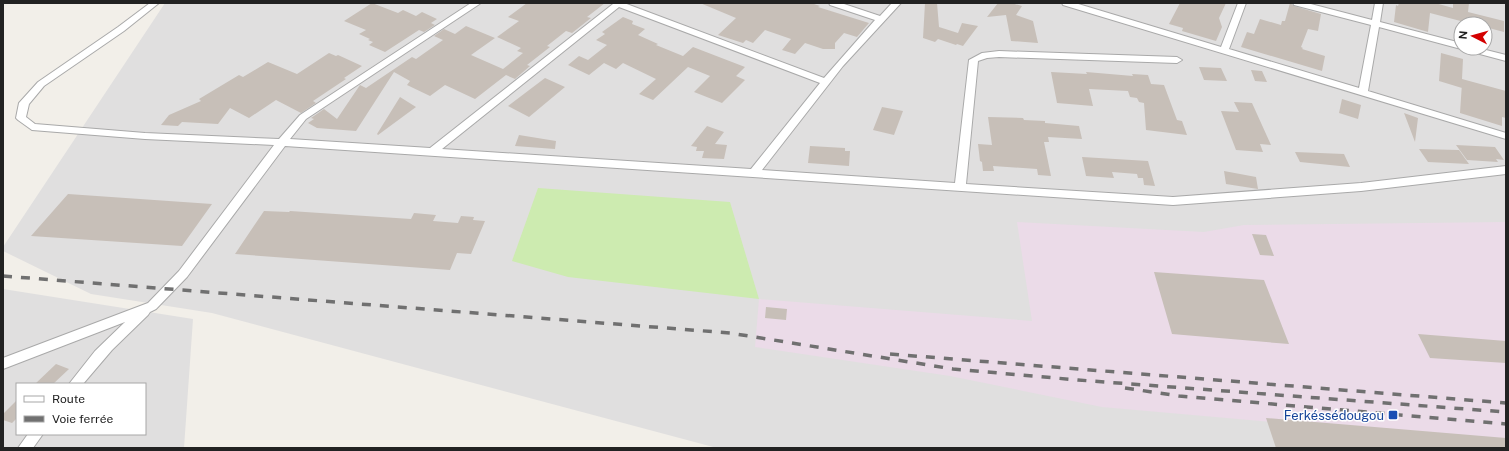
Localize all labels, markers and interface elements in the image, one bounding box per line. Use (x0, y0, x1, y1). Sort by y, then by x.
north arrow (1453, 16, 1493, 56)
text: N (1457, 30, 1469, 40)
legend (16, 383, 146, 435)
text: Route (52, 392, 85, 406)
place label: Ferkéssédougou (1284, 408, 1384, 423)
marker: Ferkéssédougou (1387, 409, 1399, 421)
text: Voie ferrée (52, 412, 113, 426)

